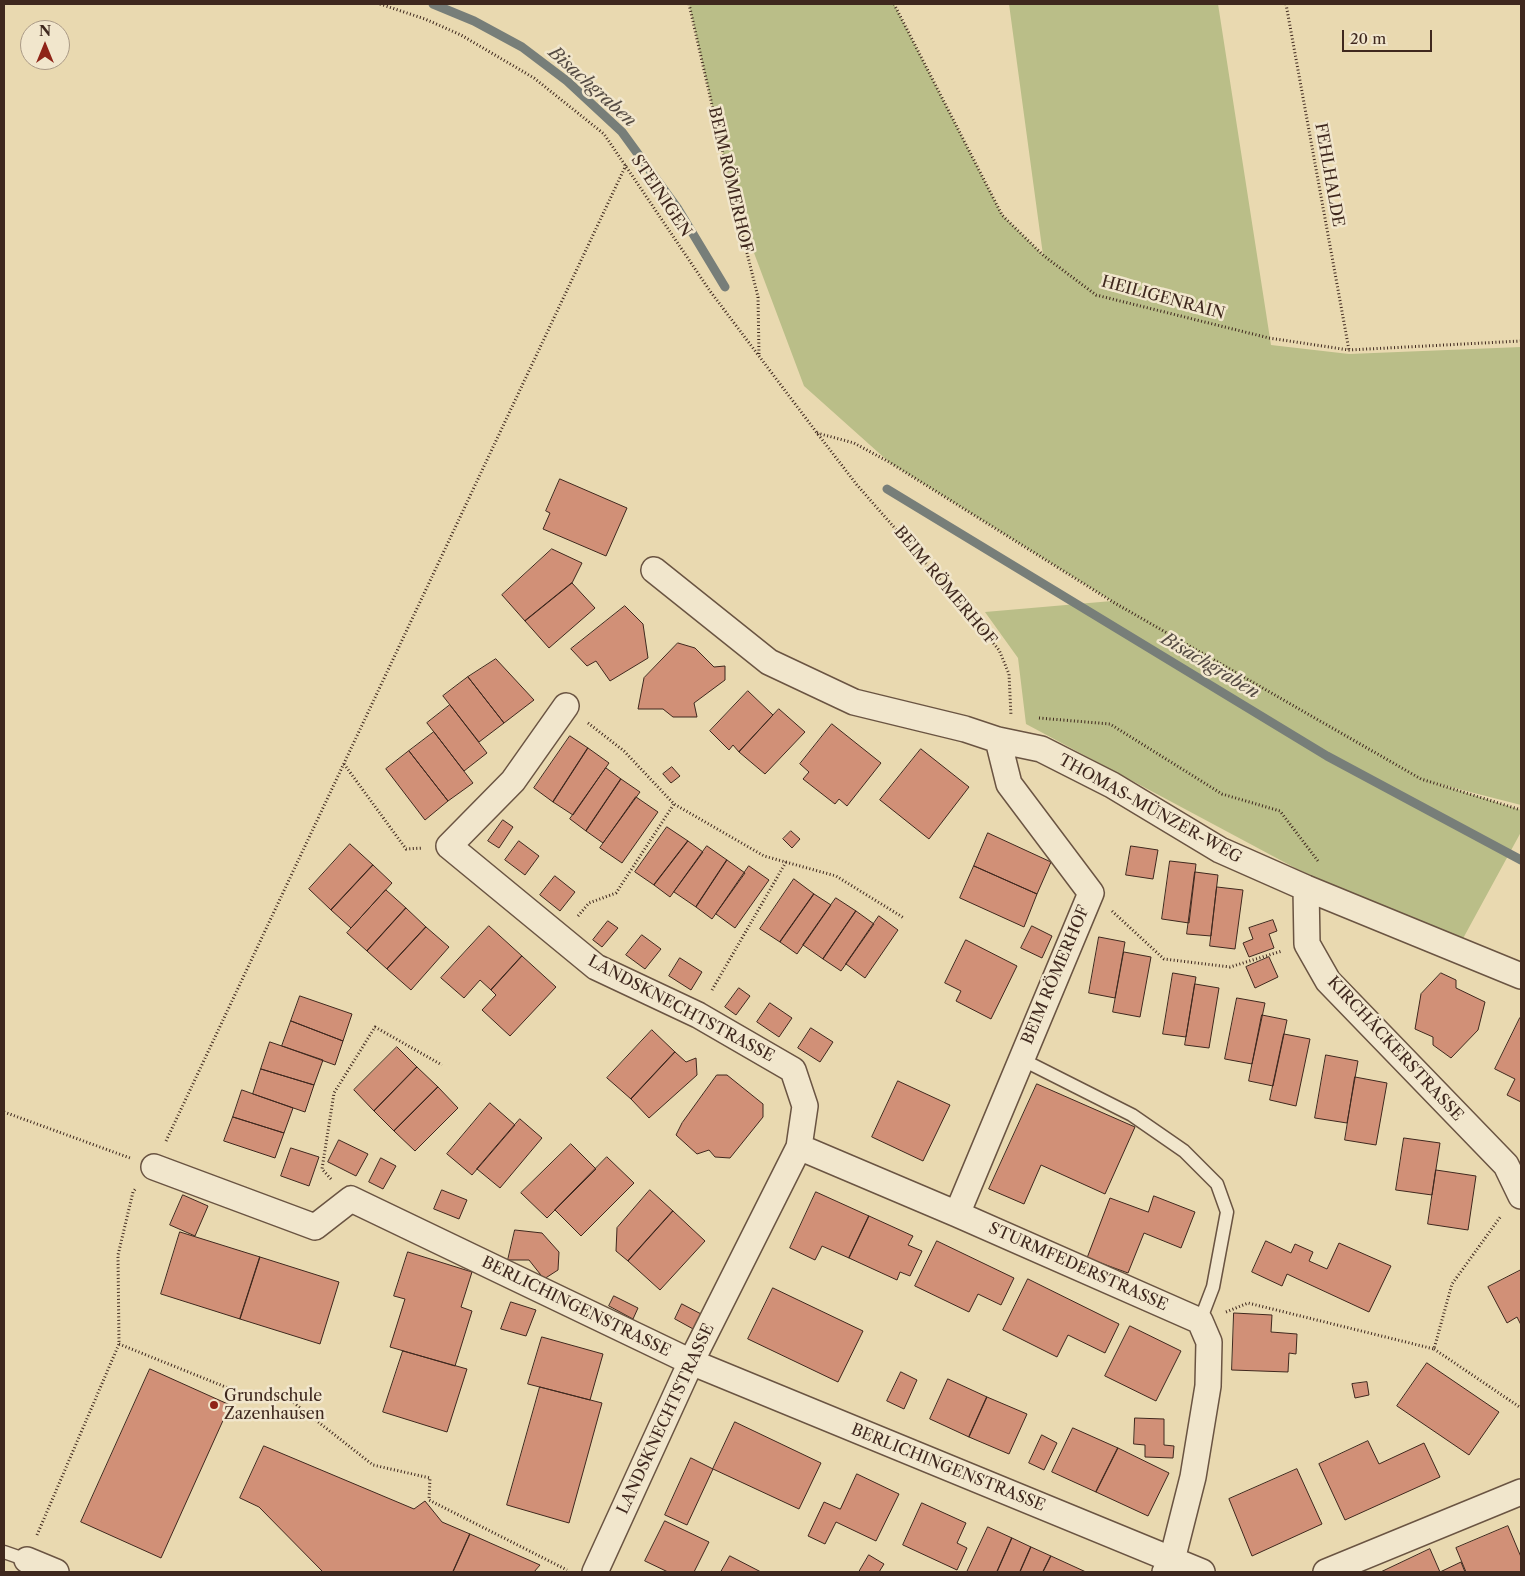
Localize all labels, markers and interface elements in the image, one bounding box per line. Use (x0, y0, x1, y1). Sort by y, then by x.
north arrow (20, 20, 70, 70)
scale bar (1345, 20, 1435, 52)
text: N (39, 22, 51, 40)
text: 20 m (1350, 29, 1386, 48)
water label: Bisachgraben (544, 42, 640, 132)
street label: BEIM RÖMERHOF (704, 105, 756, 255)
street label: FEHLHALDE (1310, 121, 1348, 229)
street label: STEINIGEN (627, 151, 695, 241)
street label: HEILIGENRAIN (1099, 272, 1227, 324)
street label: BEIM RÖMERHOF (890, 523, 1000, 649)
water label: Bisachgraben (1157, 628, 1263, 704)
street label: THOMAS-MÜNZER-WEG (1055, 751, 1245, 867)
street label: BEIM RÖMERHOF (1018, 903, 1094, 1047)
street label: LANDSKNECHTSTRASSE (585, 952, 777, 1066)
street label: KIRCHÄCKERSTRASSE (1323, 973, 1467, 1125)
street label: STURMFEDERSTRASSE (985, 1219, 1171, 1315)
street label: BERLICHINGENSTRASSE (478, 1253, 674, 1361)
street label: LANDSKNECHTSTRASSE (613, 1321, 719, 1517)
place label: Grundschule Zazenhausen (224, 1386, 325, 1424)
marker: Grundschule Zazenhausen (208, 1399, 220, 1411)
street label: BERLICHINGENSTRASSE (848, 1420, 1048, 1516)

